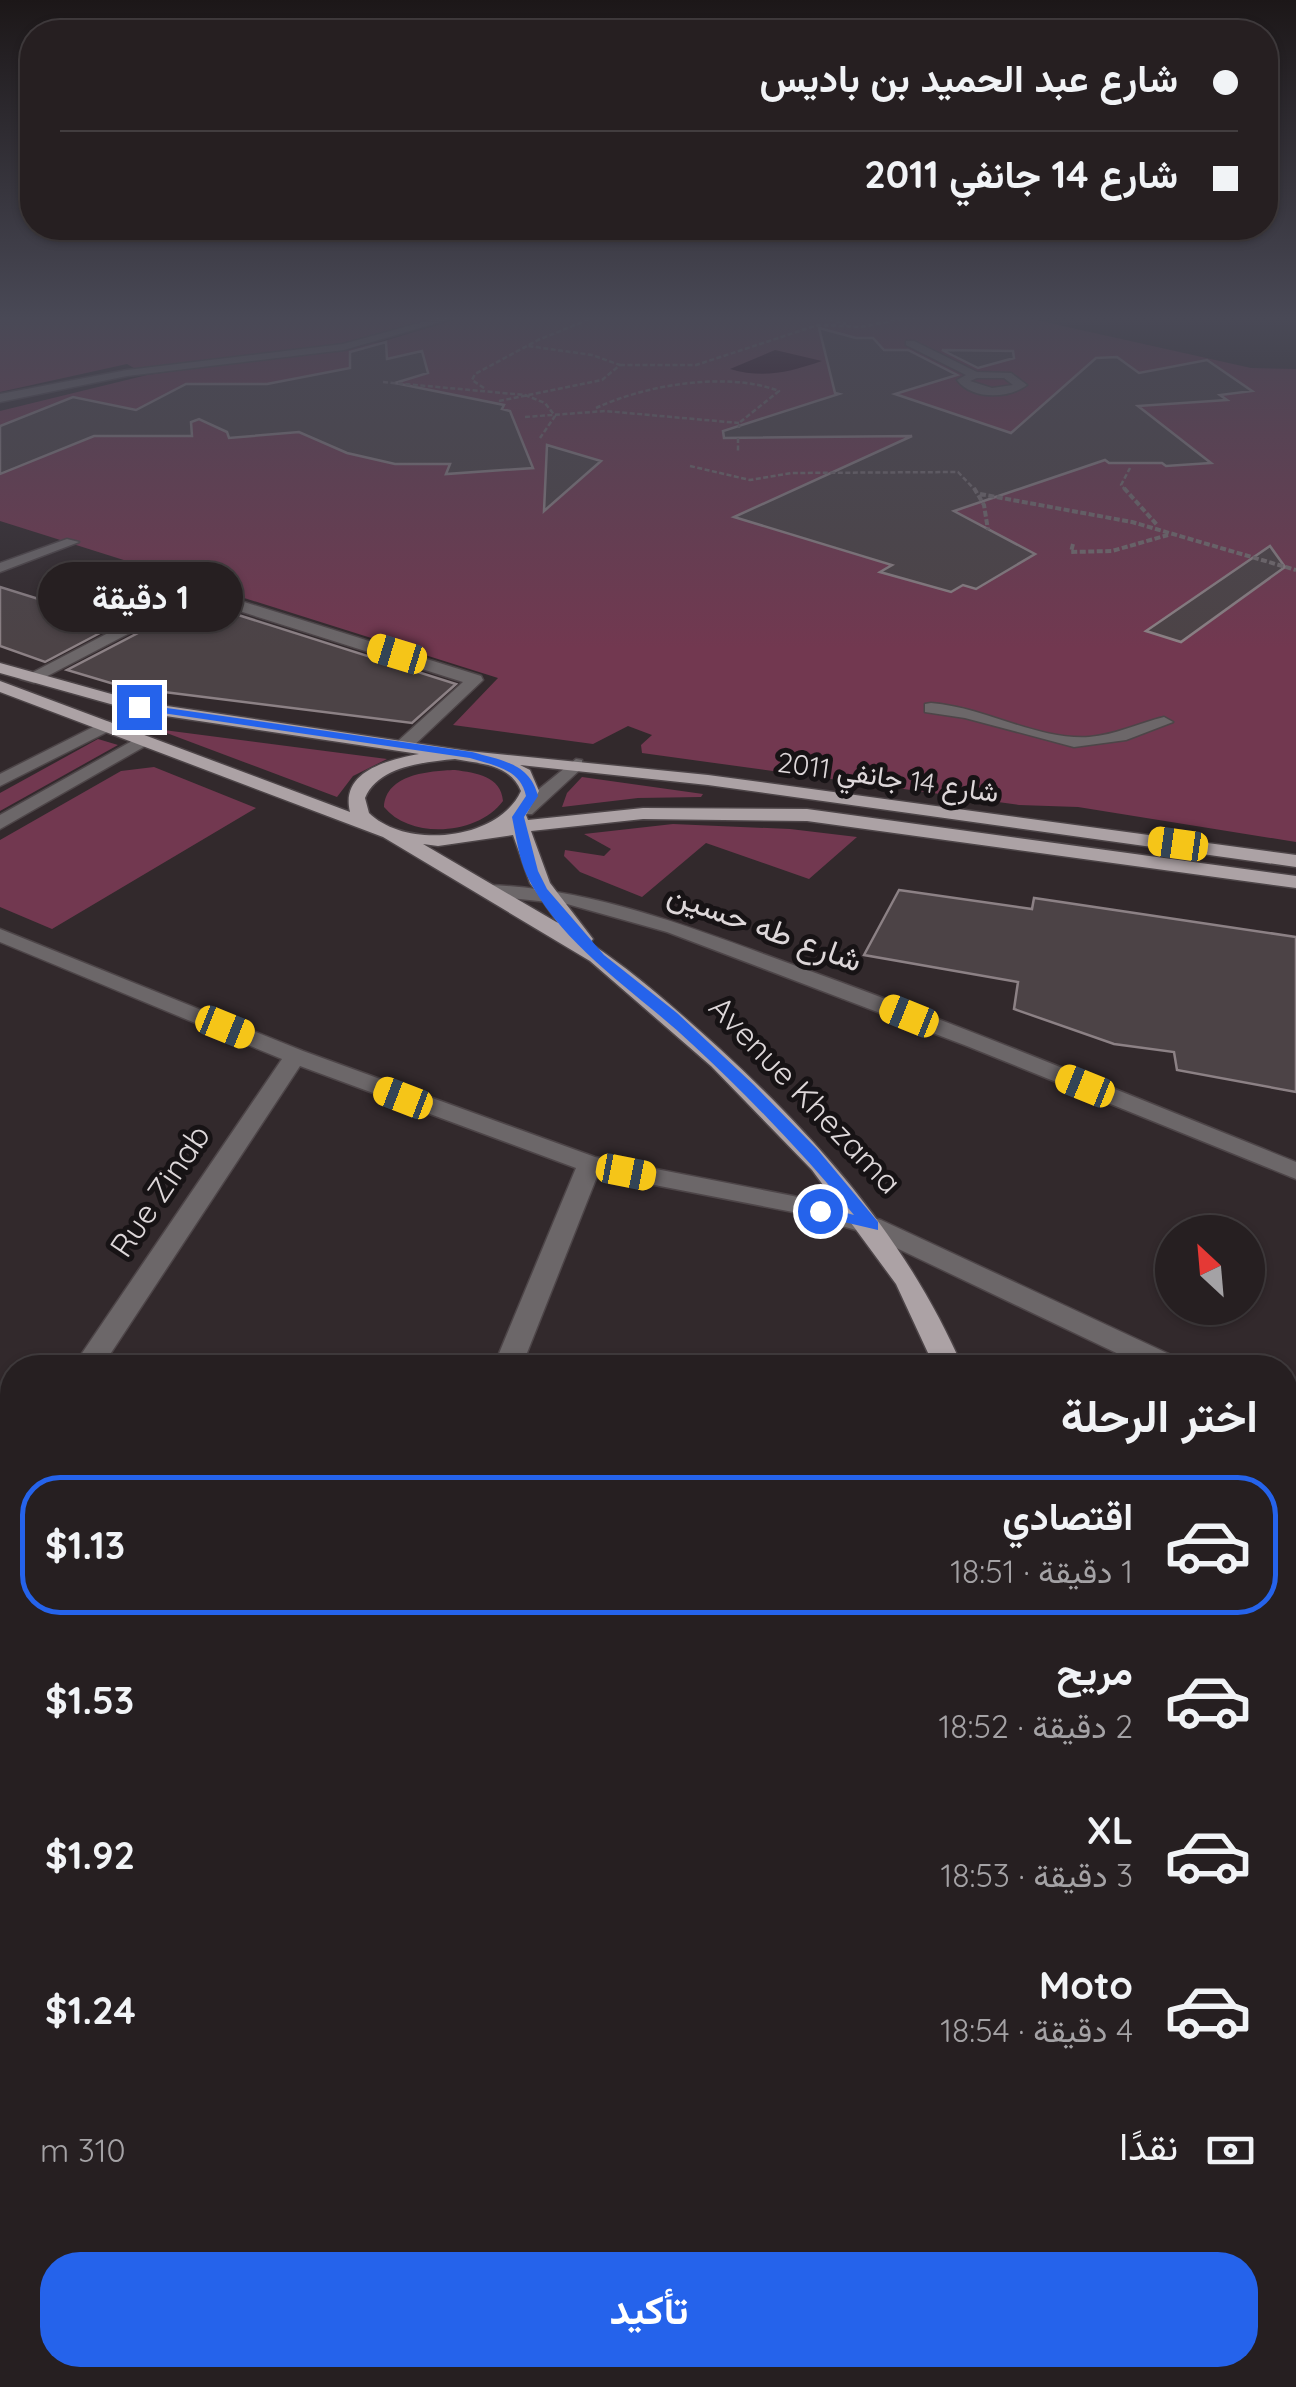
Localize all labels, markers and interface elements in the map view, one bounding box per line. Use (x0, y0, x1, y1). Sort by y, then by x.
text: شارع عبد الحميد بن باديس (759, 54, 1178, 102)
text: شارع 14 جانفي 2011 (864, 150, 1178, 198)
callout: 1 دقيقة (36, 562, 242, 632)
text: 1 دقيقة (92, 577, 189, 617)
car (364, 631, 430, 677)
route end (117, 685, 162, 730)
street label: شارع 14 جانفي 2011 (774, 744, 1001, 815)
car (1146, 825, 1210, 863)
street label: شارع طه حسين (662, 872, 868, 982)
street label: Avenue Khezama (701, 987, 910, 1201)
car (876, 991, 942, 1041)
car (192, 1002, 258, 1052)
car (1052, 1061, 1118, 1111)
car (370, 1073, 436, 1123)
street label: Rue Zinab (100, 1117, 218, 1264)
car (594, 1152, 658, 1192)
route start (798, 1189, 843, 1234)
north arrow (1155, 1215, 1265, 1325)
map controls (1155, 1215, 1265, 1325)
text: اختر الرحلة (1061, 1387, 1258, 1443)
text: اقتصادي (1002, 1492, 1133, 1540)
icon: car (1163, 1500, 1253, 1590)
text: $1.13 (45, 1521, 125, 1569)
text: 1 دقيقة · 18:51 (950, 1551, 1133, 1591)
text: مريح (1057, 1647, 1133, 1695)
icon: car (1163, 1655, 1253, 1745)
text: $1.53 (45, 1676, 134, 1724)
text: 2 دقيقة · 18:52 (938, 1706, 1133, 1746)
text: XL (1087, 1806, 1133, 1854)
icon: car (1163, 1810, 1253, 1900)
text: $1.92 (45, 1831, 135, 1879)
text: 3 دقيقة · 18:53 (940, 1855, 1133, 1895)
text: Moto (1039, 1961, 1133, 2009)
icon: car (1163, 1965, 1253, 2055)
text: $1.24 (45, 1986, 136, 2034)
text: 4 دقيقة · 18:54 (940, 2010, 1133, 2050)
text: نقدًا (1119, 2122, 1178, 2170)
icon: cash (1203, 2123, 1258, 2178)
text: 310 m (40, 2130, 126, 2170)
button: تأكيد (40, 2252, 1258, 2367)

